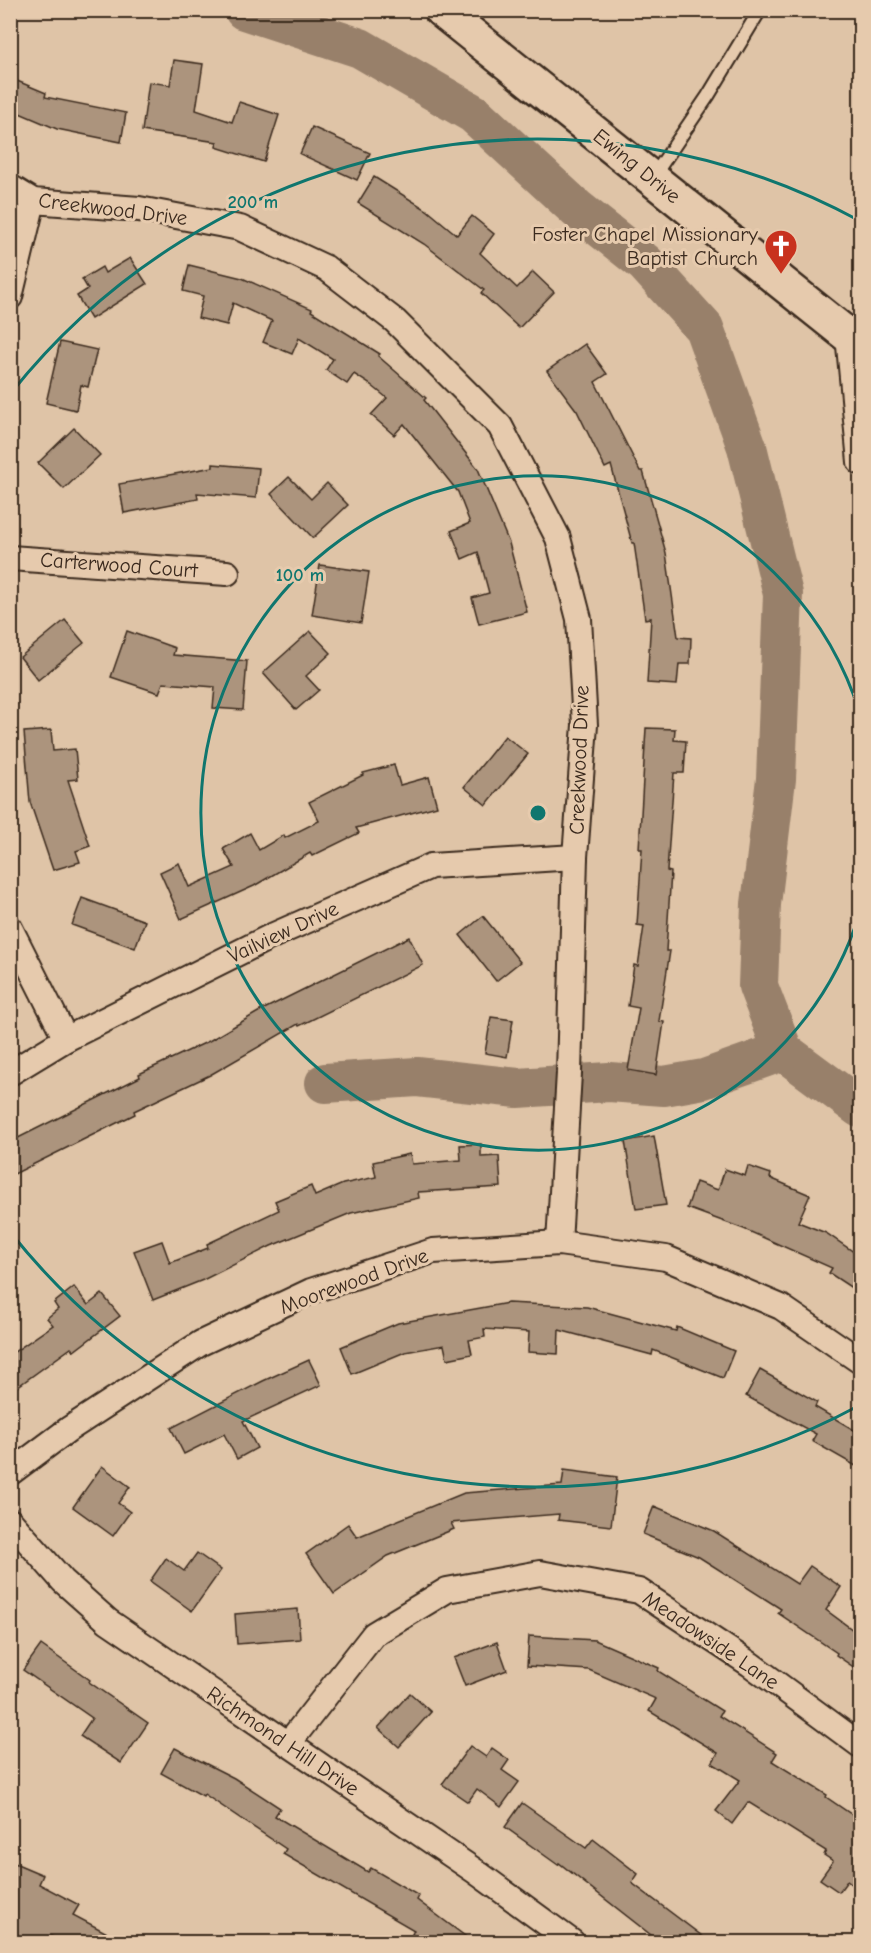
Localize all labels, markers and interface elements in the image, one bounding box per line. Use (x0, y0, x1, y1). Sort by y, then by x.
street label: Ewing Drive (589, 124, 685, 208)
street label: Creekwood Drive (37, 188, 189, 230)
text: 200 m (228, 192, 278, 213)
place label: Foster Chapel Missionary Baptist Church (532, 222, 759, 270)
church icon: Foster Chapel Missionary Baptist Church (763, 228, 799, 275)
street label: Carterwood Court (39, 548, 200, 583)
text: 100 m (276, 565, 324, 586)
street label: Creekwood Drive (564, 685, 594, 835)
centre of rings (528, 803, 548, 823)
street label: Vailview Drive (224, 896, 342, 968)
street label: Moorewood Drive (277, 1243, 431, 1319)
street label: Meadowside Lane (638, 1586, 784, 1694)
street label: Richmond Hill Drive (202, 1681, 364, 1801)

